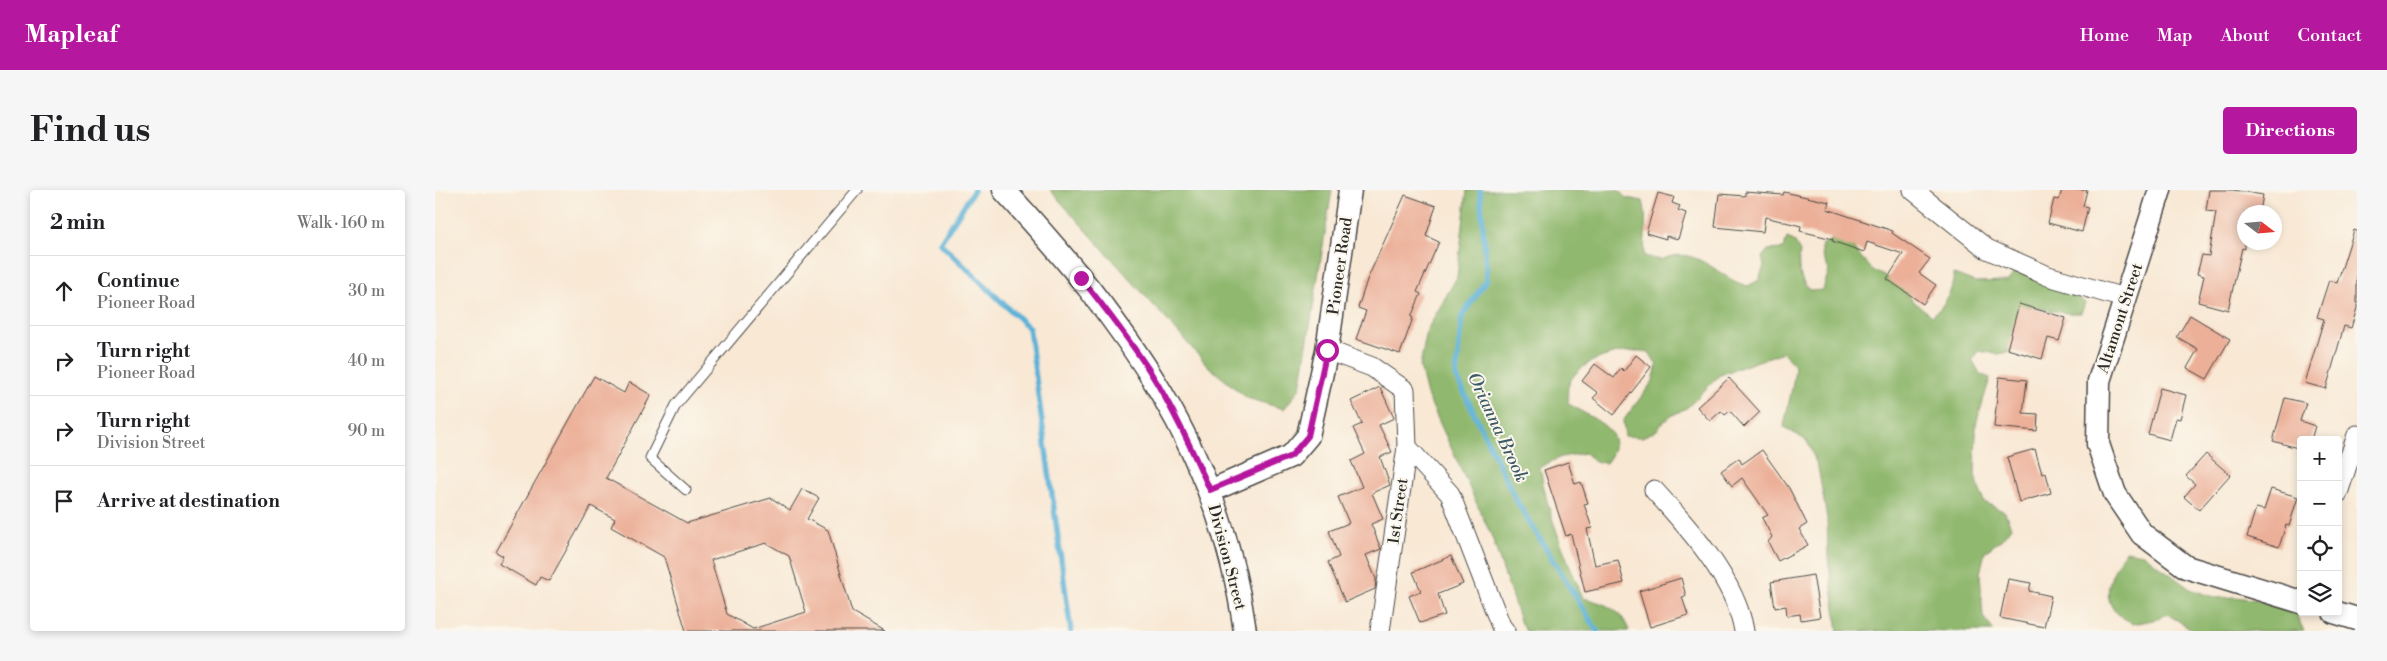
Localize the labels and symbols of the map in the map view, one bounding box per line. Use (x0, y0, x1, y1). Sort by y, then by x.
north arrow (2237, 205, 2282, 250)
street label: Pioneer Road (1323, 216, 1357, 316)
street label: Altamont Street (2092, 260, 2147, 377)
route end (1070, 267, 1093, 290)
route start (1316, 339, 1339, 362)
water label: Orianna Brook (1462, 369, 1533, 486)
street label: 1st Street (1383, 477, 1413, 545)
street label: Division Street (1203, 502, 1251, 613)

